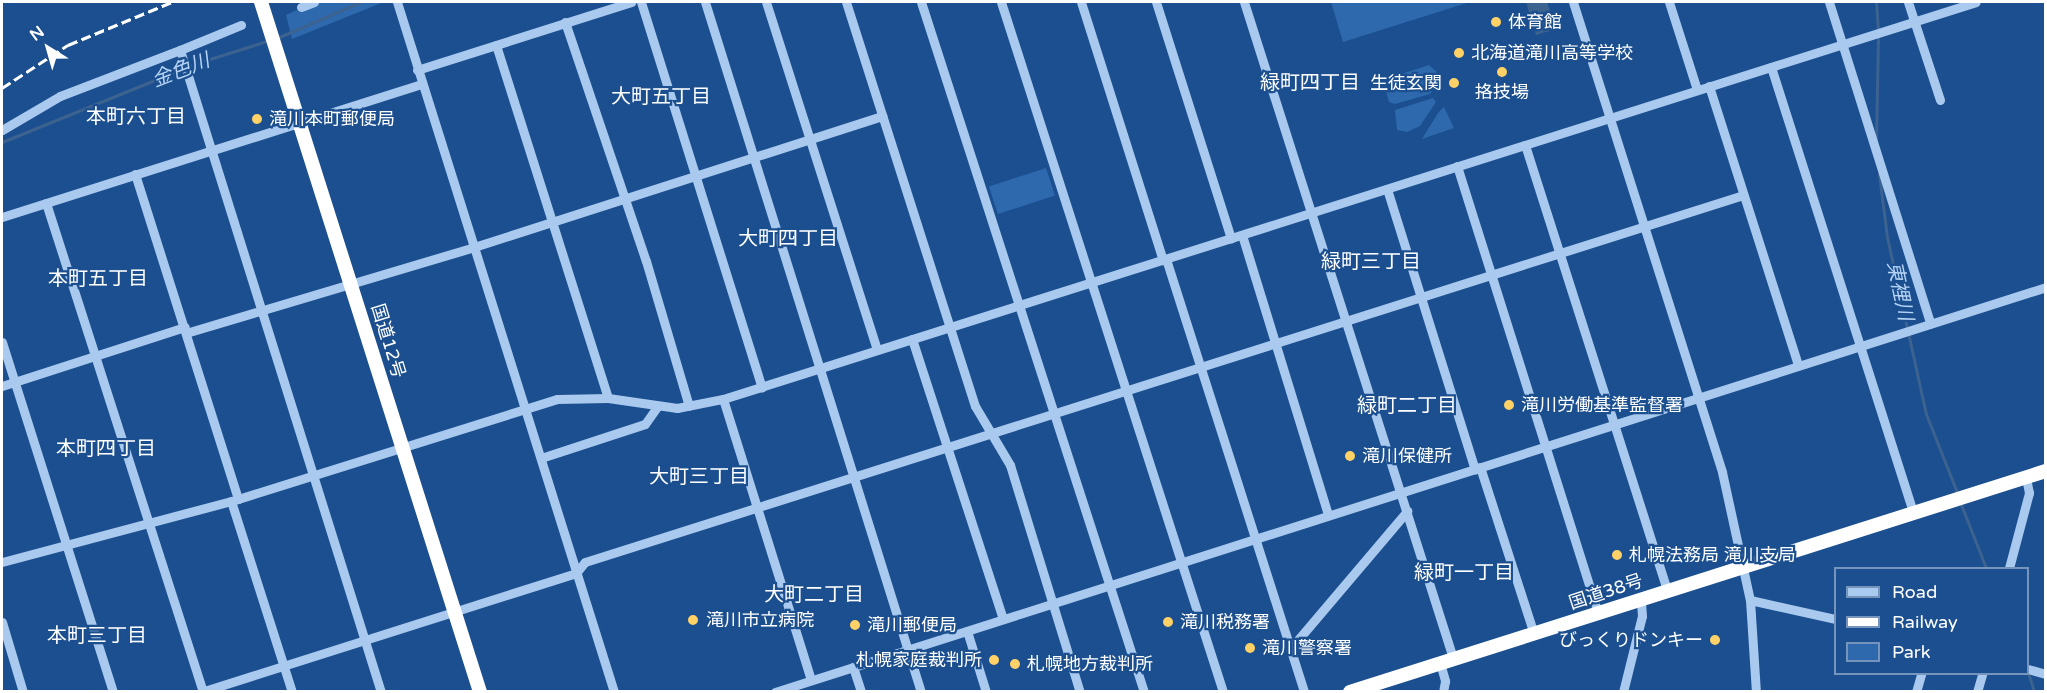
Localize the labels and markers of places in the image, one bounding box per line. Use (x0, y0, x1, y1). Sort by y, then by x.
place label: 体育館 (1508, 11, 1562, 33)
marker: 体育館 (1489, 15, 1503, 29)
place label: 北海道滝川高等学校 (1471, 42, 1633, 64)
marker: 北海道滝川高等学校 (1452, 46, 1466, 60)
marker: 挌技場 (1495, 65, 1509, 79)
place label: 生徒玄関 (1370, 72, 1442, 94)
marker: 生徒玄関 (1447, 76, 1461, 90)
place label: 挌技場 (1475, 81, 1529, 103)
place label: 滝川本町郵便局 (269, 108, 395, 130)
marker: 滝川本町郵便局 (250, 112, 264, 126)
place label: 滝川労働基準監督署 (1521, 394, 1683, 416)
marker: 滝川労働基準監督署 (1502, 398, 1516, 412)
place label: 滝川保健所 (1362, 445, 1452, 467)
marker: 滝川保健所 (1343, 449, 1357, 463)
place label: 札幌法務局 滝川支局 (1629, 544, 1796, 566)
marker: 札幌法務局 滝川支局 (1610, 548, 1624, 562)
place label: 滝川市立病院 (706, 609, 814, 631)
marker: 滝川市立病院 (684, 611, 702, 629)
place label: 滝川税務署 (1180, 611, 1270, 633)
place label: 滝川郵便局 (867, 614, 957, 636)
marker: 滝川税務署 (1161, 615, 1175, 629)
marker: 滝川郵便局 (848, 618, 862, 632)
place label: びっくりドンキー (1559, 629, 1703, 651)
marker: びっくりドンキー (1708, 633, 1722, 647)
place label: 滝川警察署 (1262, 637, 1352, 659)
marker: 滝川警察署 (1243, 641, 1257, 655)
place label: 札幌家庭裁判所 (856, 649, 982, 671)
marker: 札幌家庭裁判所 (987, 653, 1001, 667)
place label: 札幌地方裁判所 (1027, 653, 1153, 675)
marker: 札幌地方裁判所 (1008, 657, 1022, 671)

